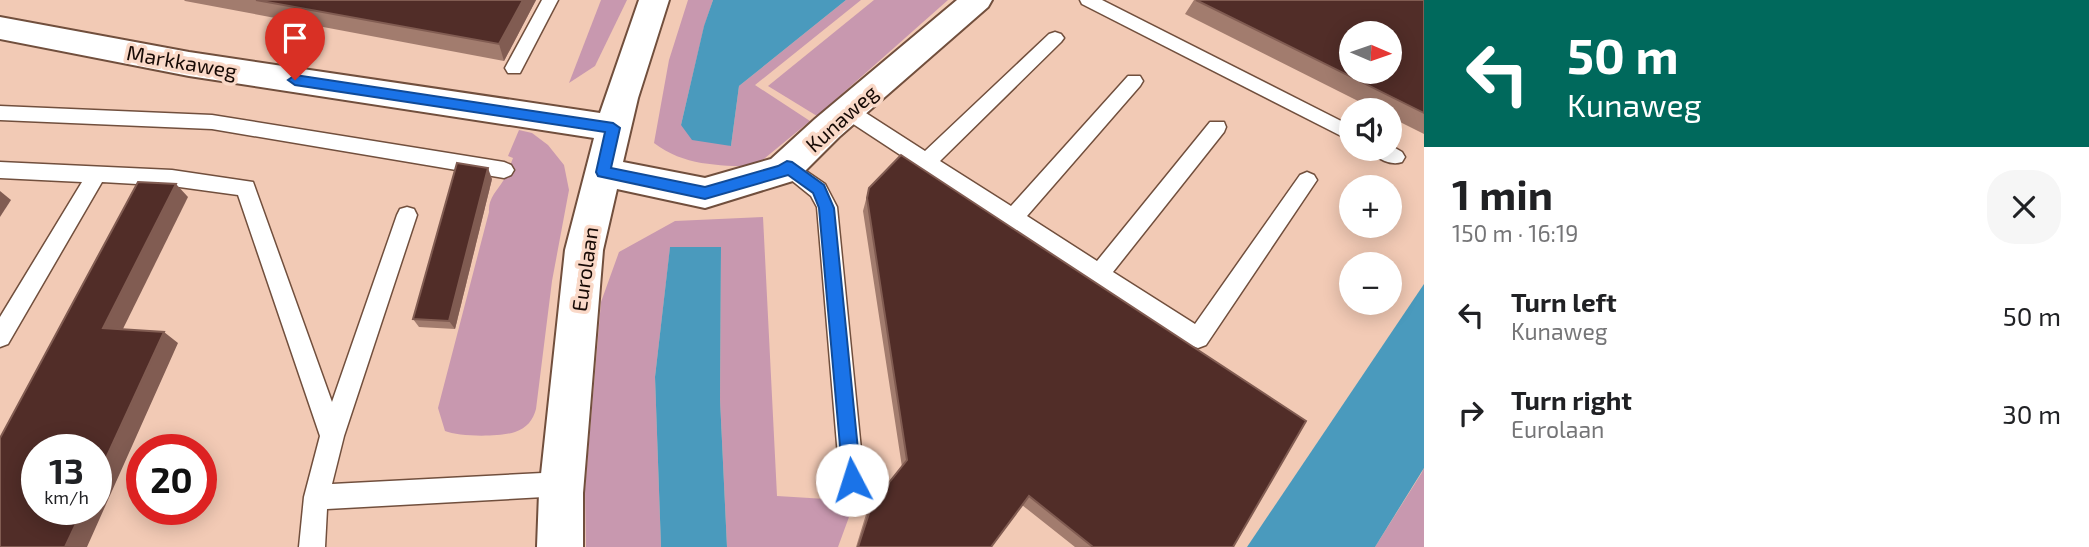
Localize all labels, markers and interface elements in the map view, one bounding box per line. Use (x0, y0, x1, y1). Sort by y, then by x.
pin (265, 8, 325, 80)
icon: arrive (276, 19, 314, 57)
north arrow (1339, 21, 1402, 84)
map controls (1339, 21, 1402, 315)
text: 50 m (1567, 25, 1679, 84)
icon: left (1452, 28, 1543, 119)
street label: Markkaweg (125, 39, 239, 83)
street label: Kunaweg (800, 79, 882, 157)
text: Kunaweg (1567, 85, 1702, 123)
button: sound (1339, 98, 1402, 161)
text: 1 min (1452, 168, 1553, 218)
button: close (1987, 170, 2061, 244)
button: + (1339, 175, 1402, 238)
text: 150 m · 16:19 (1452, 219, 1578, 247)
street label: Eurolaan (566, 225, 602, 313)
button: − (1339, 252, 1402, 315)
text: Turn left (1511, 286, 1617, 317)
icon: left (1452, 296, 1490, 334)
text: 50 m (2003, 300, 2061, 331)
text: Kunaweg (1511, 317, 1608, 345)
text: Turn right (1511, 384, 1632, 415)
icon: right (1452, 394, 1490, 432)
text: 30 m (2002, 398, 2061, 429)
text: Eurolaan (1511, 415, 1604, 443)
speed limit sign: 20 (126, 434, 217, 525)
position arrow (815, 443, 889, 517)
text: 13 (49, 449, 84, 491)
text: km/h (44, 486, 89, 508)

